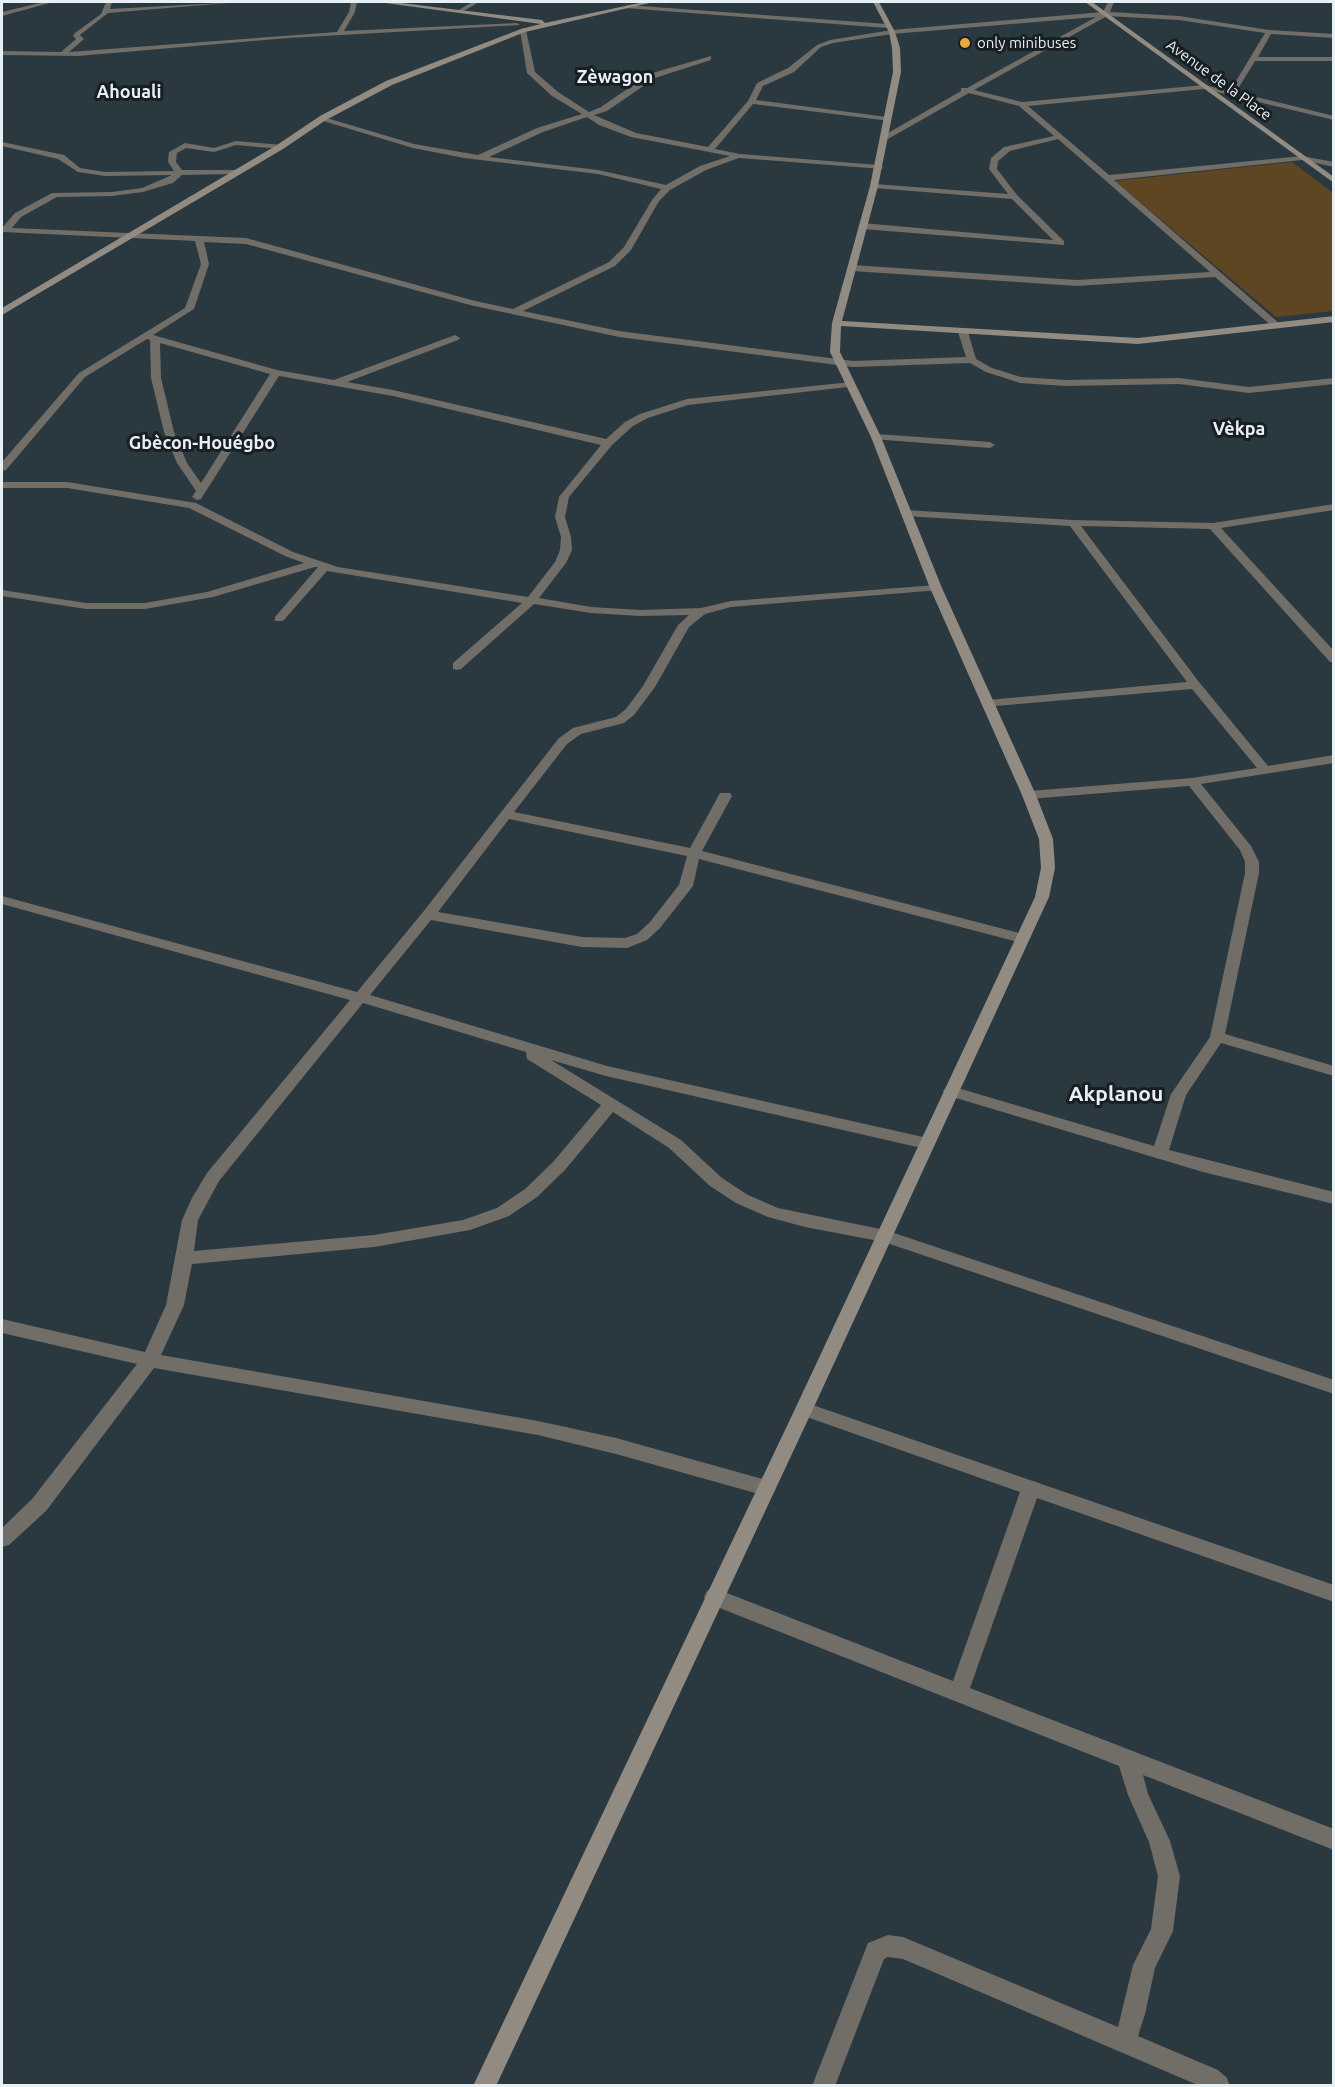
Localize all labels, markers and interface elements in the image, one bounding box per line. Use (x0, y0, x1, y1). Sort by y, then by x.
place label: only minibuses (977, 34, 1076, 52)
marker: only minibuses (958, 36, 972, 50)
street label: Avenue de la Place (1163, 36, 1275, 124)
district label: Zèwagon (577, 66, 653, 88)
district label: Ahouali (97, 81, 161, 103)
district label: Vèkpa (1213, 418, 1265, 440)
district label: Gbècon-Houégbo (129, 432, 275, 454)
district label: Akplanou (1069, 1081, 1163, 1107)

